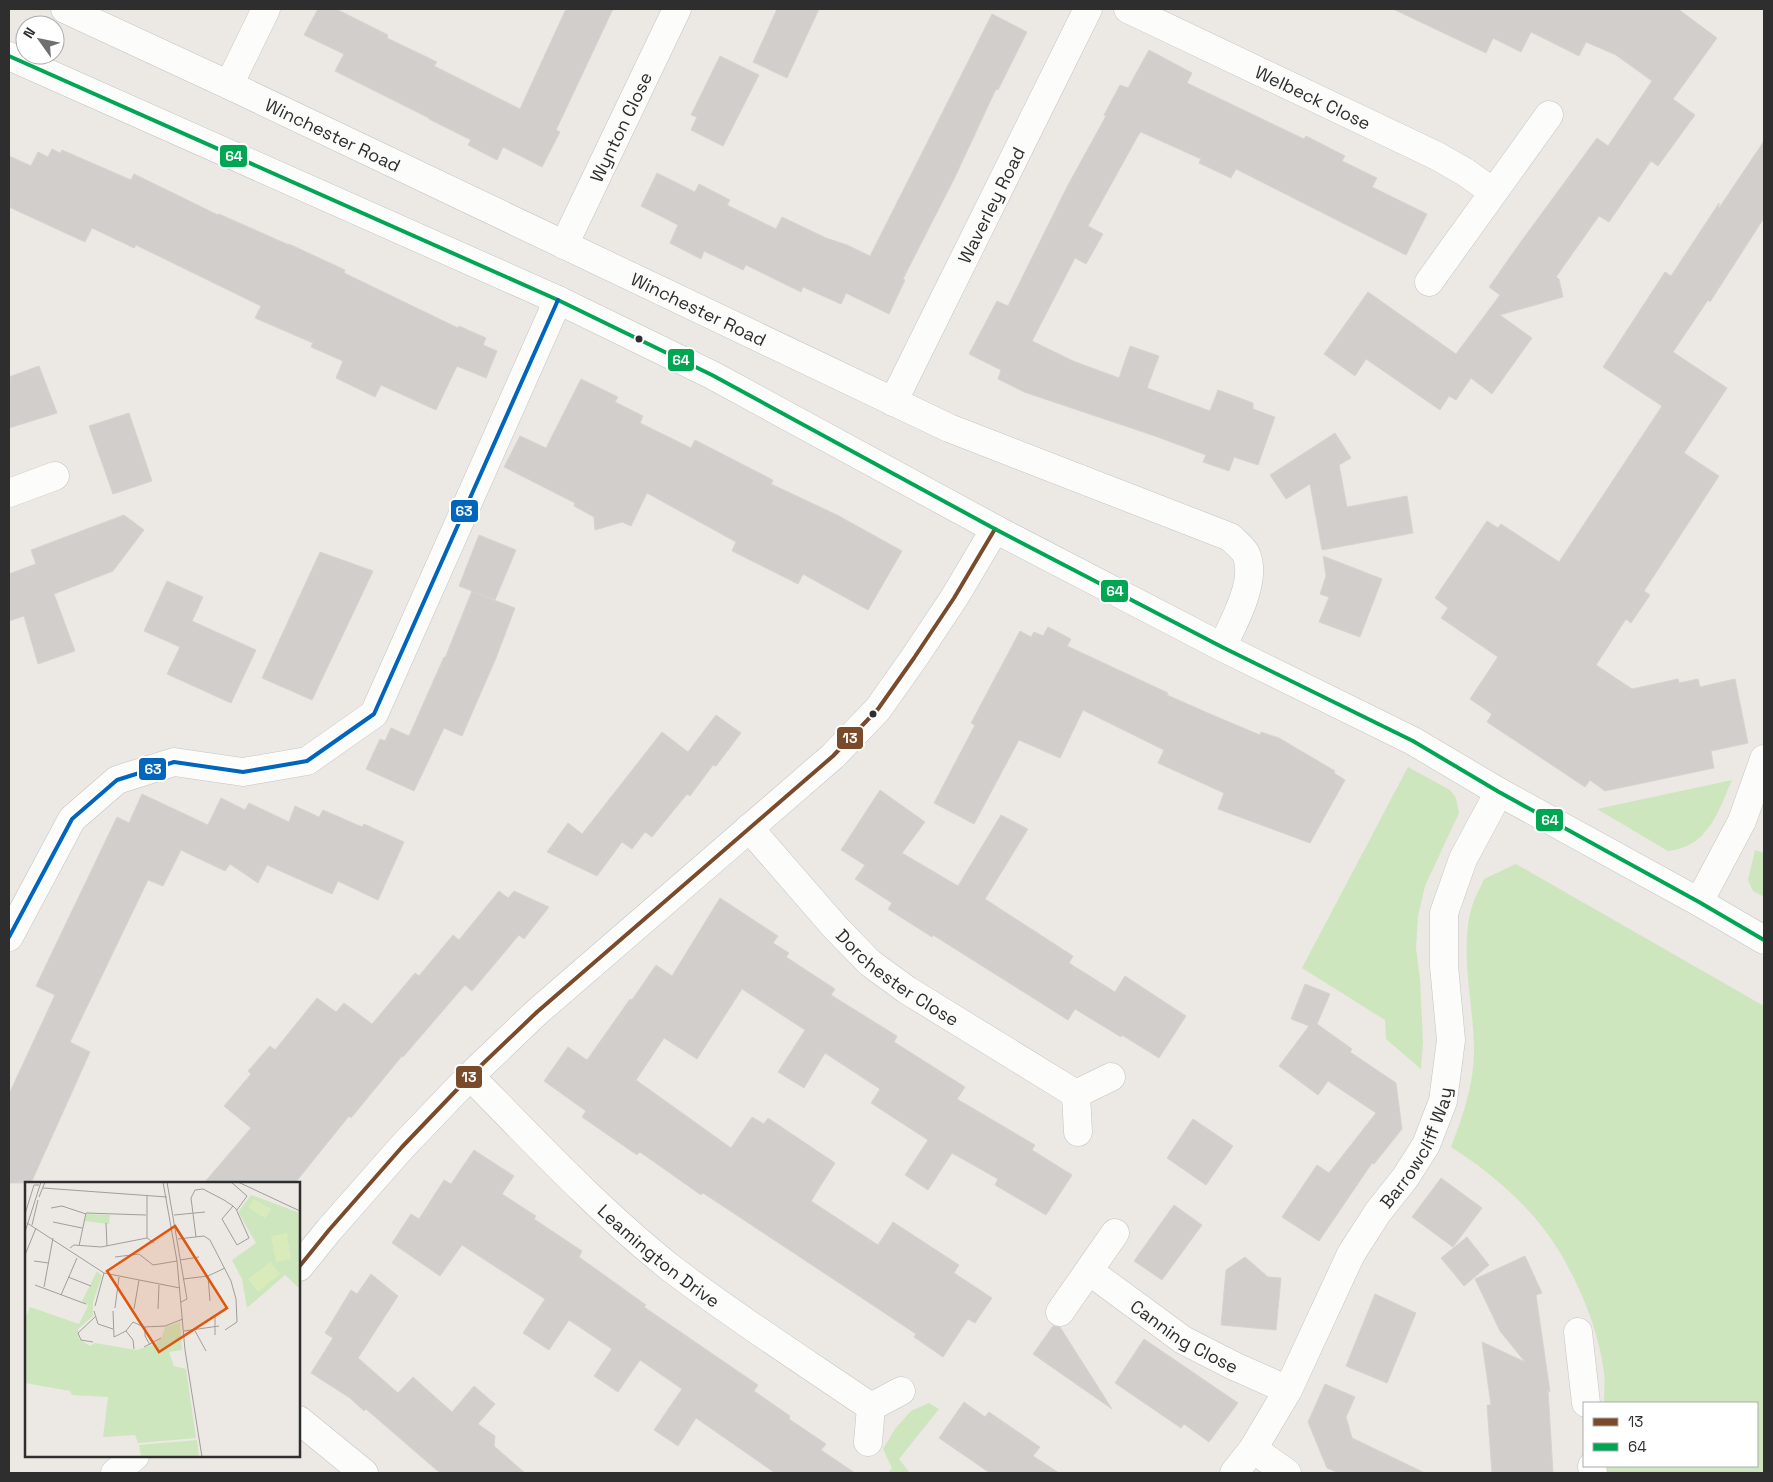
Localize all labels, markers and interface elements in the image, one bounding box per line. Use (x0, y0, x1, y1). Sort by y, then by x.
north arrow (15, 15, 65, 65)
text: N (19, 24, 39, 42)
street label: Welbeck Close (1252, 60, 1375, 134)
street label: Wynton Close (584, 68, 657, 186)
street label: Winchester Road (262, 93, 404, 177)
street label: Waverley Road (952, 143, 1029, 267)
line badge: 64 (219, 144, 248, 168)
text: 64 (225, 147, 243, 165)
street label: Winchester Road (627, 267, 770, 351)
unlabelled marker (634, 334, 644, 344)
line badge: 64 (667, 348, 695, 372)
text: 64 (672, 351, 690, 369)
line badge: 63 (450, 499, 479, 523)
text: 63 (455, 502, 473, 520)
line badge: 64 (1100, 579, 1129, 603)
text: 64 (1106, 582, 1124, 600)
unlabelled marker (868, 709, 878, 719)
line badge: 13 (836, 726, 864, 750)
text: 13 (843, 729, 857, 747)
line badge: 63 (138, 757, 167, 781)
text: 63 (144, 760, 162, 778)
line badge: 64 (1535, 808, 1564, 832)
text: 64 (1541, 811, 1559, 829)
street label: Dorchester Close (831, 924, 963, 1031)
line badge: 13 (455, 1065, 483, 1089)
text: 13 (462, 1068, 476, 1086)
street label: Barrowcliff Way (1374, 1086, 1456, 1213)
inset map (25, 1182, 300, 1457)
street label: Leamington Drive (593, 1199, 725, 1312)
street label: Canning Close (1126, 1294, 1242, 1378)
legend (1583, 1402, 1758, 1467)
text: 13 (1628, 1412, 1643, 1431)
text: 64 (1628, 1437, 1647, 1456)

